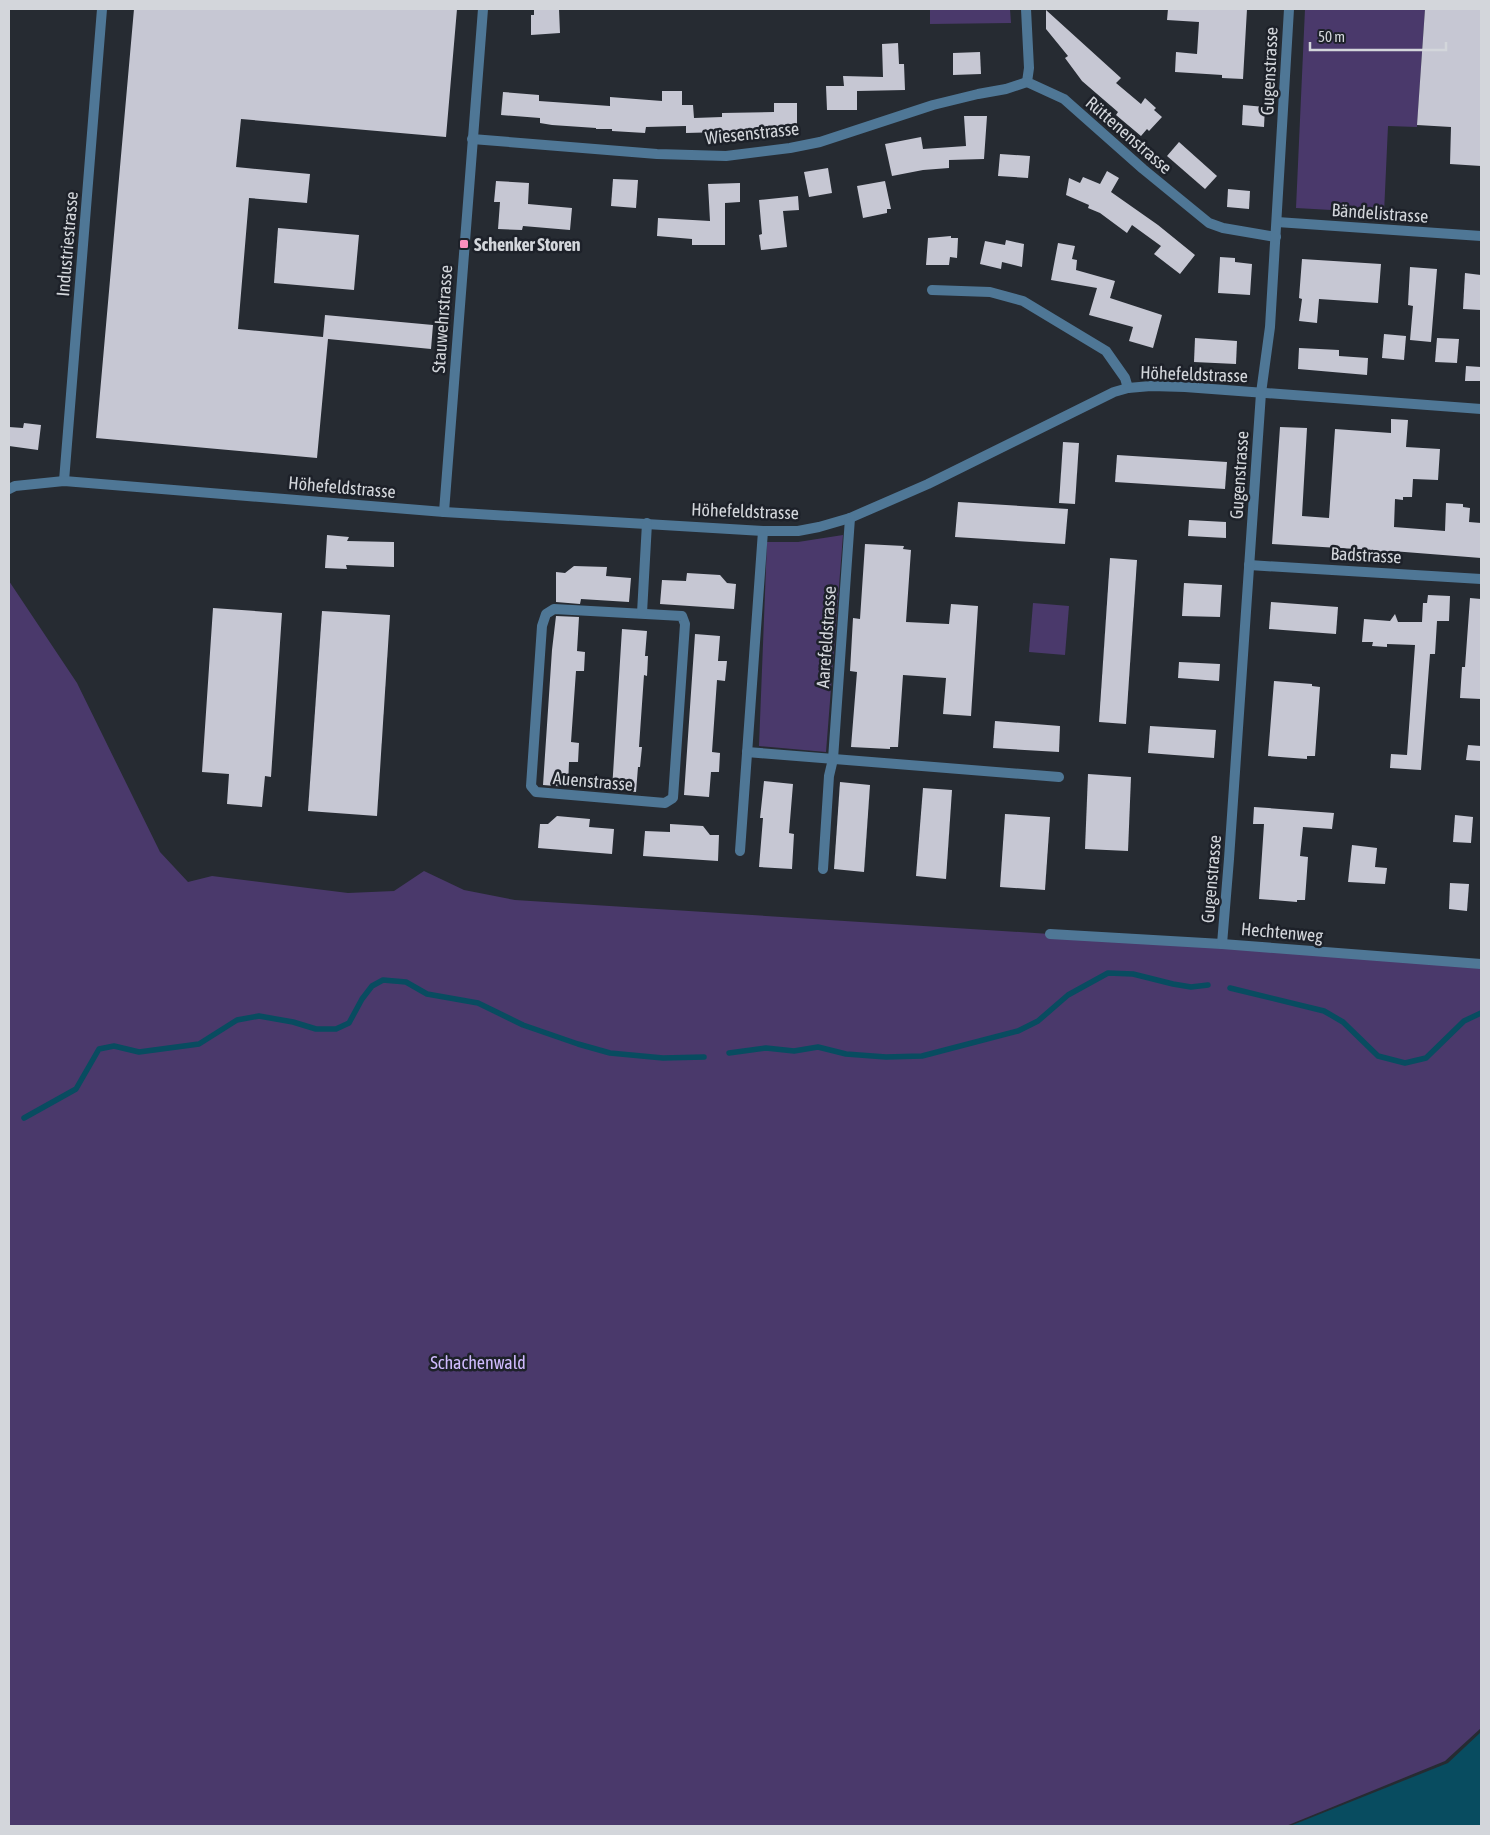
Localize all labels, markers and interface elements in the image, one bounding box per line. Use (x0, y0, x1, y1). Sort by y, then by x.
scale bar (1310, 20, 1446, 52)
street label: Gugenstrasse (1256, 26, 1282, 116)
text: 50 m (1318, 28, 1345, 45)
street label: Rüttenenstrasse (1082, 92, 1176, 178)
street label: Wiesenstrasse (704, 118, 800, 148)
street label: Industriestrasse (52, 191, 82, 297)
street label: Bändelistrasse (1331, 199, 1429, 227)
place label: Schenker Storen (474, 234, 581, 255)
marker: Schenker Storen (458, 238, 470, 250)
street label: Stauwehrstrasse (428, 264, 456, 374)
street label: Höhefeldstrasse (1140, 362, 1248, 386)
street label: Gugenstrasse (1225, 430, 1253, 520)
street label: Höhefeldstrasse (287, 472, 397, 502)
street label: Höhefeldstrasse (691, 499, 799, 523)
street label: Badstrasse (1330, 543, 1402, 567)
street label: Aarefeldstrasse (812, 585, 840, 689)
street label: Auenstrasse (552, 767, 634, 795)
street label: Gugenstrasse (1197, 834, 1225, 924)
street label: Hechtenweg (1240, 918, 1324, 946)
park label: Schachenwald (430, 1352, 526, 1373)

